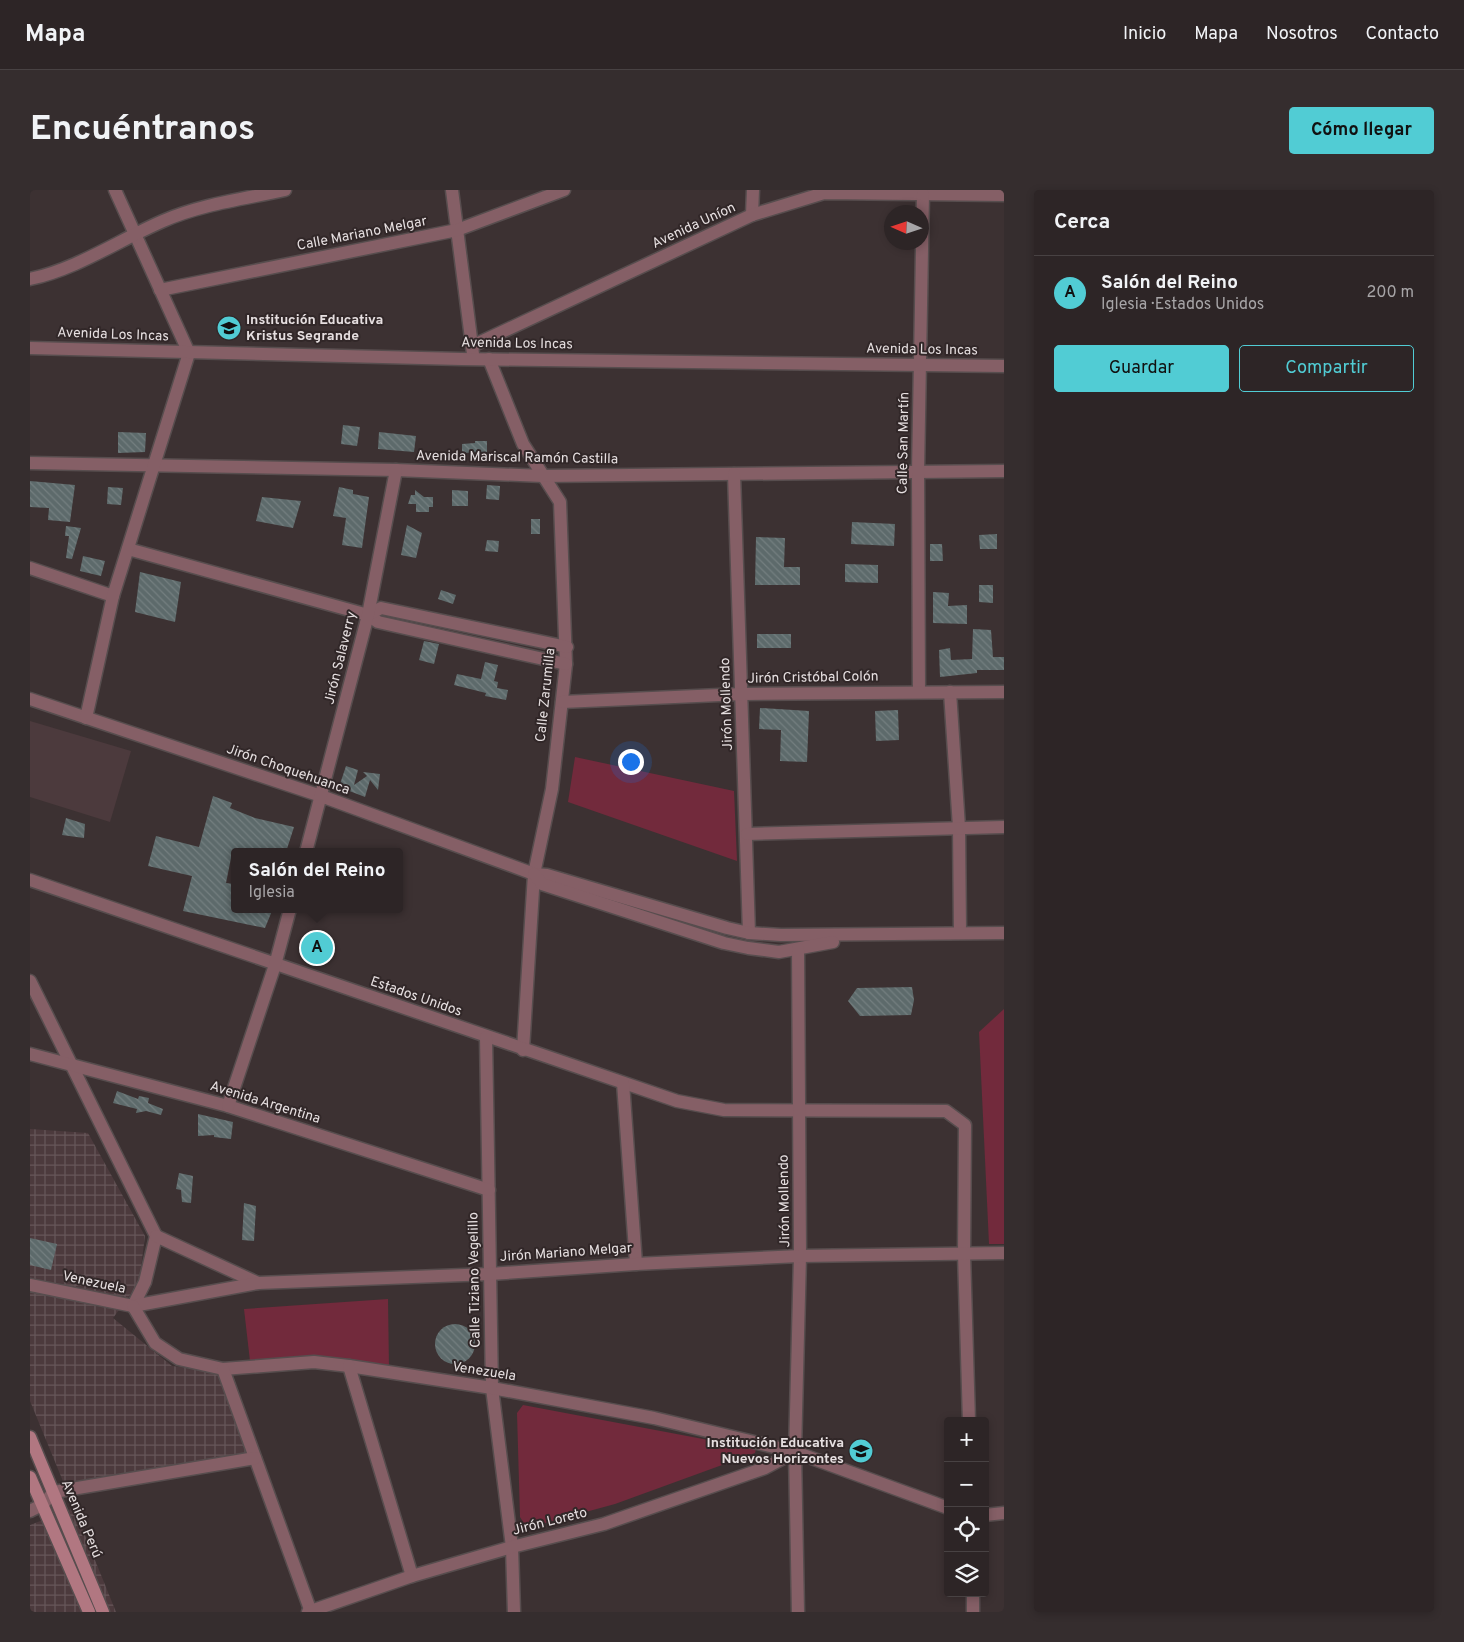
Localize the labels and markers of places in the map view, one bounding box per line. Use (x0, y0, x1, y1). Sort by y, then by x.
place label: Institución Educativa Kristus Segrande (246, 312, 383, 345)
school or university icon: Institución Educativa Kristus Segrande (216, 315, 242, 341)
pin: A (301, 929, 333, 967)
place label: Institución Educativa Nuevos Horizontes (707, 1435, 844, 1468)
school or university icon: Institución Educativa Nuevos Horizontes (848, 1438, 874, 1464)

